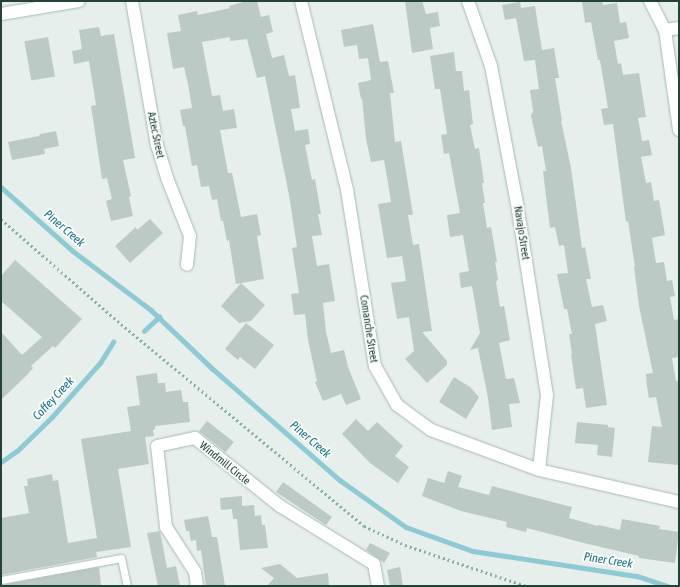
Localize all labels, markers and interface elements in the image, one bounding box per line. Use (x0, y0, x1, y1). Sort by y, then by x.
street label: Aztec Street (145, 111, 167, 159)
street label: Navajo Street (511, 205, 533, 261)
water label: Piner Creek (41, 207, 87, 251)
street label: Comanche Street (357, 294, 381, 364)
water label: Coffey Creek (30, 374, 78, 424)
water label: Piner Creek (287, 418, 333, 462)
street label: Windmill Circle (197, 439, 253, 487)
water label: Piner Creek (582, 550, 634, 572)

